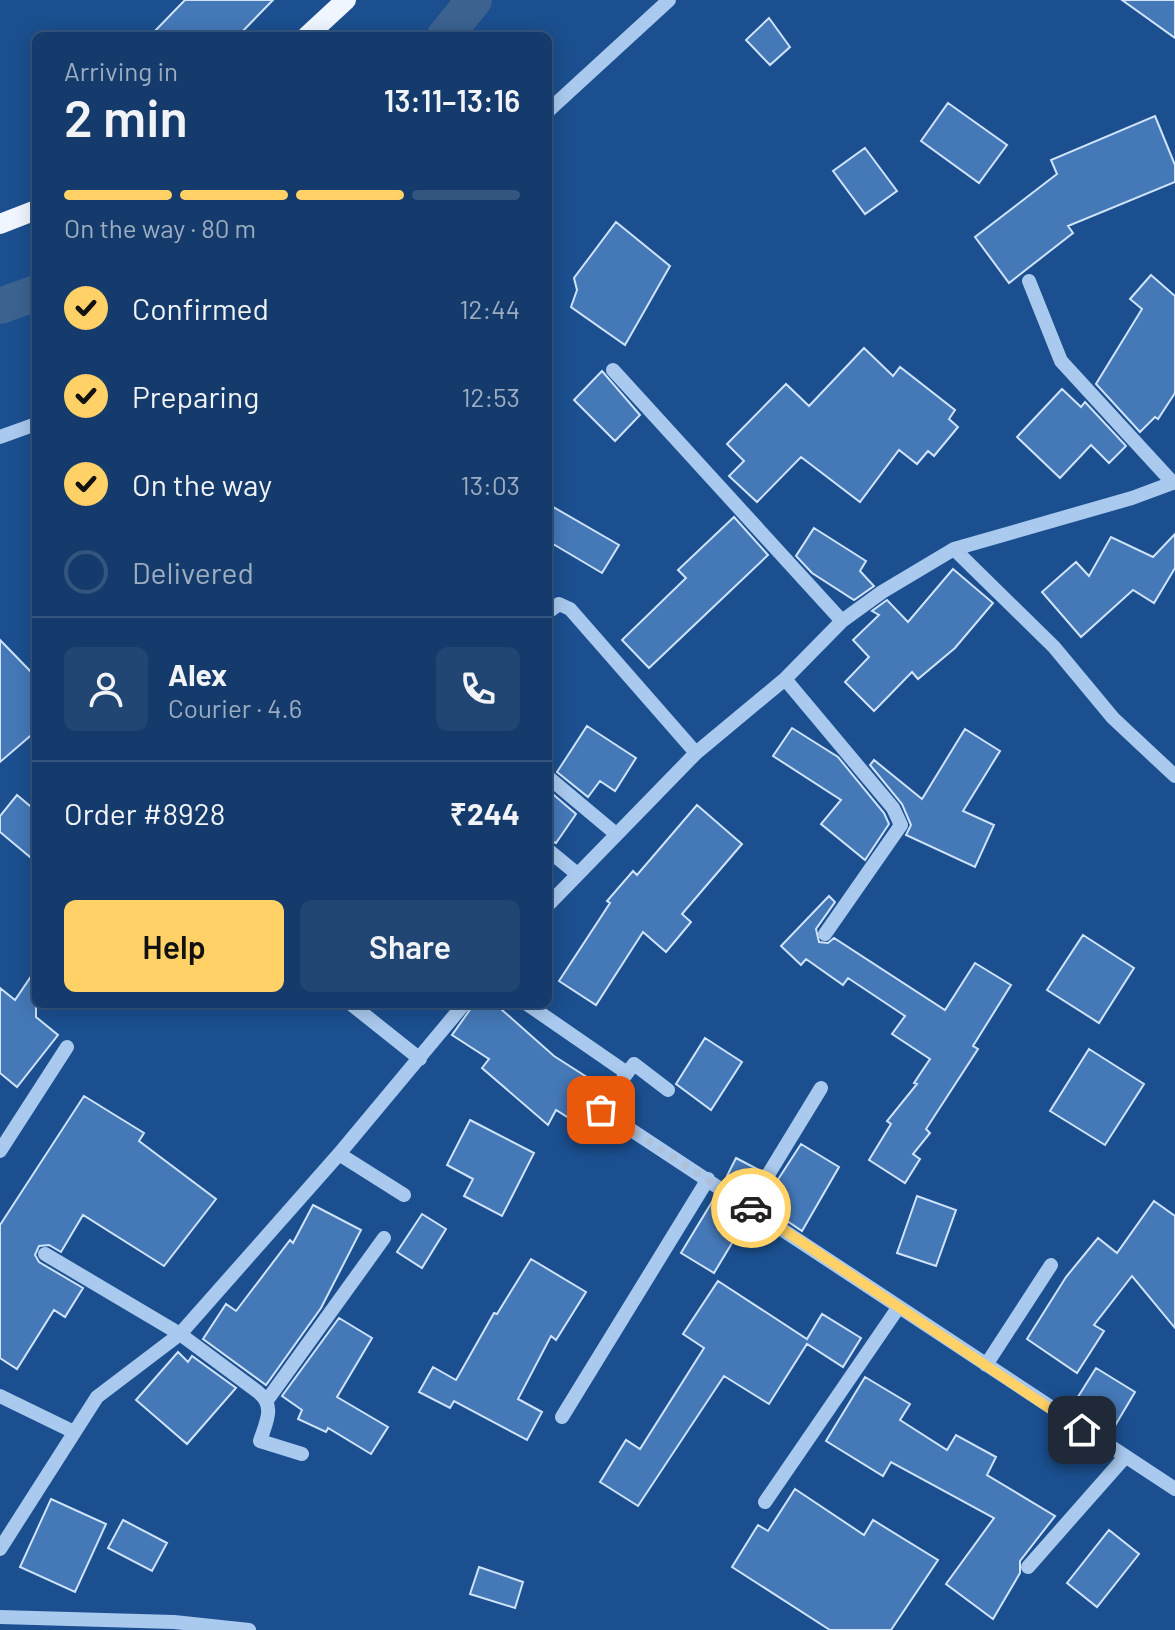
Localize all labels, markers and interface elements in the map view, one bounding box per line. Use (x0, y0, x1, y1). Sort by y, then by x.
text: Arriving in (64, 55, 178, 86)
text: 13:11–13:16 (384, 82, 520, 118)
text: 2 min (64, 85, 188, 147)
text: On the way · 80 m (64, 212, 256, 243)
icon: check (64, 286, 108, 330)
text: Confirmed (132, 290, 269, 326)
text: 12:44 (459, 293, 520, 324)
icon: check (64, 374, 108, 418)
text: Preparing (132, 378, 259, 414)
text: 12:53 (461, 381, 520, 412)
icon: check (64, 462, 108, 506)
text: On the way (132, 466, 272, 502)
text: 13:03 (461, 469, 520, 500)
text: Delivered (132, 554, 254, 590)
button: person (64, 647, 148, 731)
button: phone (436, 647, 520, 731)
text: Alex (168, 656, 227, 692)
text: Courier · 4.6 (168, 692, 302, 723)
text: Order #8928 (64, 795, 225, 831)
text: ₹244 (450, 795, 520, 831)
button: Help (64, 900, 284, 992)
button: Share (300, 900, 520, 992)
pin (567, 1076, 635, 1144)
icon: bag (579, 1088, 623, 1132)
courier (711, 1168, 791, 1248)
icon: car (729, 1186, 773, 1230)
pin (1048, 1396, 1116, 1464)
icon: home (1060, 1408, 1104, 1452)

